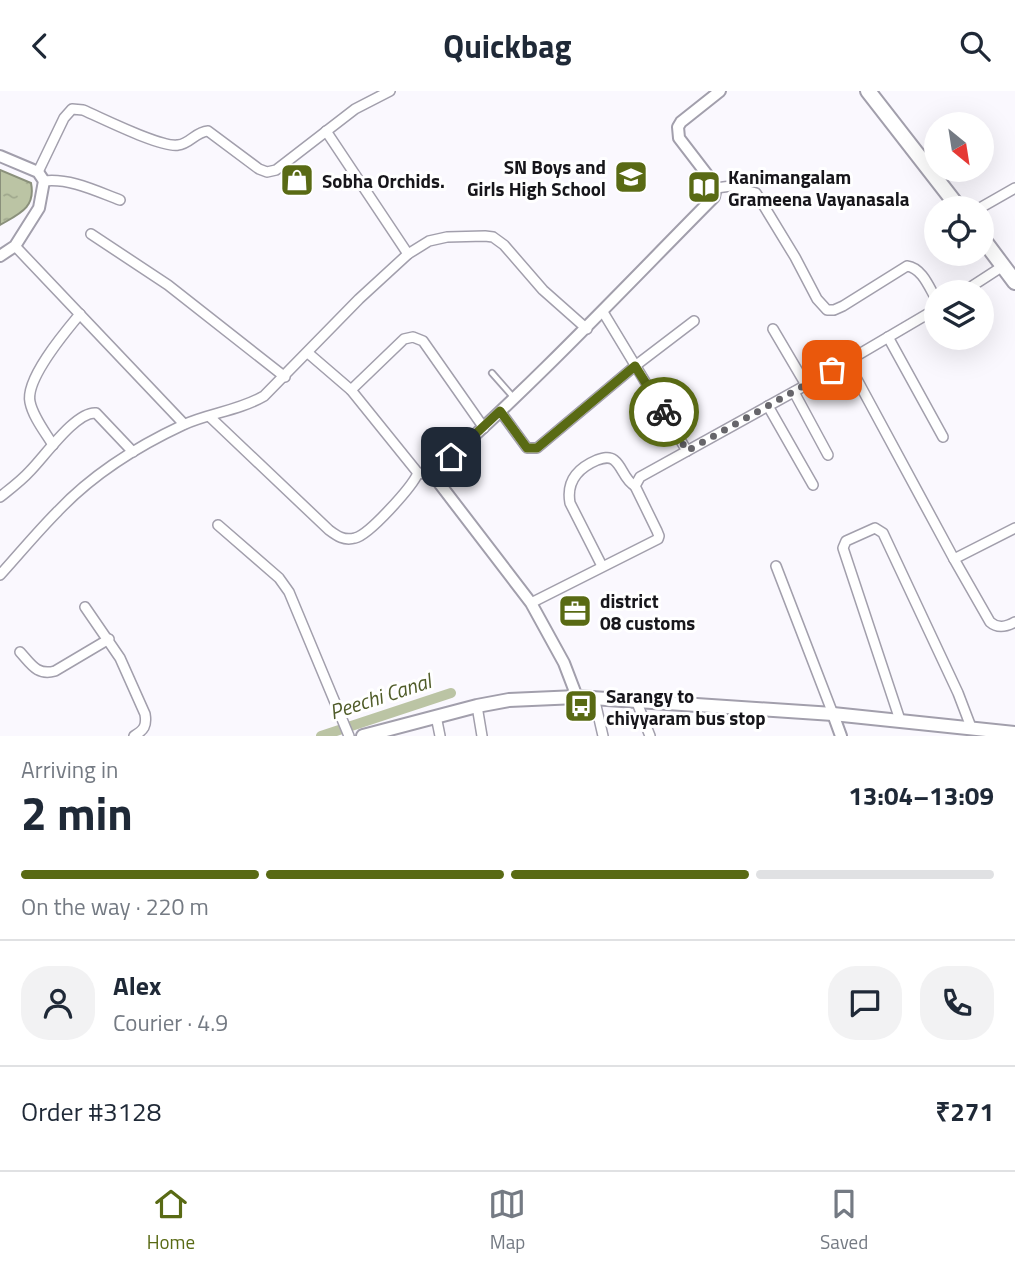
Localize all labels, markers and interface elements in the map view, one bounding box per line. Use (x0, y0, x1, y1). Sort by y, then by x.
text: Quickbag (443, 22, 572, 70)
icon: back (21, 27, 59, 65)
icon: search (956, 27, 994, 65)
north arrow (924, 112, 994, 182)
map controls (924, 112, 994, 350)
place label: SN Boys and Girls High School (467, 152, 606, 203)
school or university icon: SN Boys and Girls High School (612, 158, 650, 196)
shop icon: Sobha Orchids. (278, 161, 316, 199)
place label: Kanimangalam Grameena Vayanasala (728, 162, 910, 213)
place label: Sobha Orchids. (322, 166, 445, 195)
library icon: Kanimangalam Grameena Vayanasala (685, 168, 723, 206)
button: locate (924, 196, 994, 266)
button: layers (924, 280, 994, 350)
pin (802, 340, 862, 400)
icon: bag (813, 351, 851, 389)
courier (629, 377, 699, 447)
icon: bike (645, 393, 683, 431)
pin (421, 427, 481, 487)
icon: home (432, 438, 470, 476)
place label: district 08 customs (600, 586, 695, 637)
office icon: district 08 customs (556, 592, 594, 630)
water label: Peechi Canal (325, 664, 437, 727)
place label: Sarangy to chiyyaram bus stop (606, 681, 766, 732)
bus stop icon: Sarangy to chiyyaram bus stop (562, 687, 600, 725)
text: Arriving in (21, 752, 118, 787)
text: 13:04–13:09 (848, 776, 994, 815)
text: 2 min (21, 778, 133, 848)
text: On the way · 220 m (21, 889, 209, 924)
button: person (21, 966, 95, 1040)
text: Alex (113, 966, 161, 1005)
button: chat (828, 966, 902, 1040)
button: phone (920, 966, 994, 1040)
text: Courier · 4.9 (113, 1005, 228, 1040)
text: Order #3128 (21, 1092, 161, 1131)
text: ₹271 (935, 1092, 994, 1131)
tab: Home (147, 1185, 195, 1256)
tab: Map (488, 1185, 526, 1256)
tab: Saved (820, 1185, 868, 1256)

